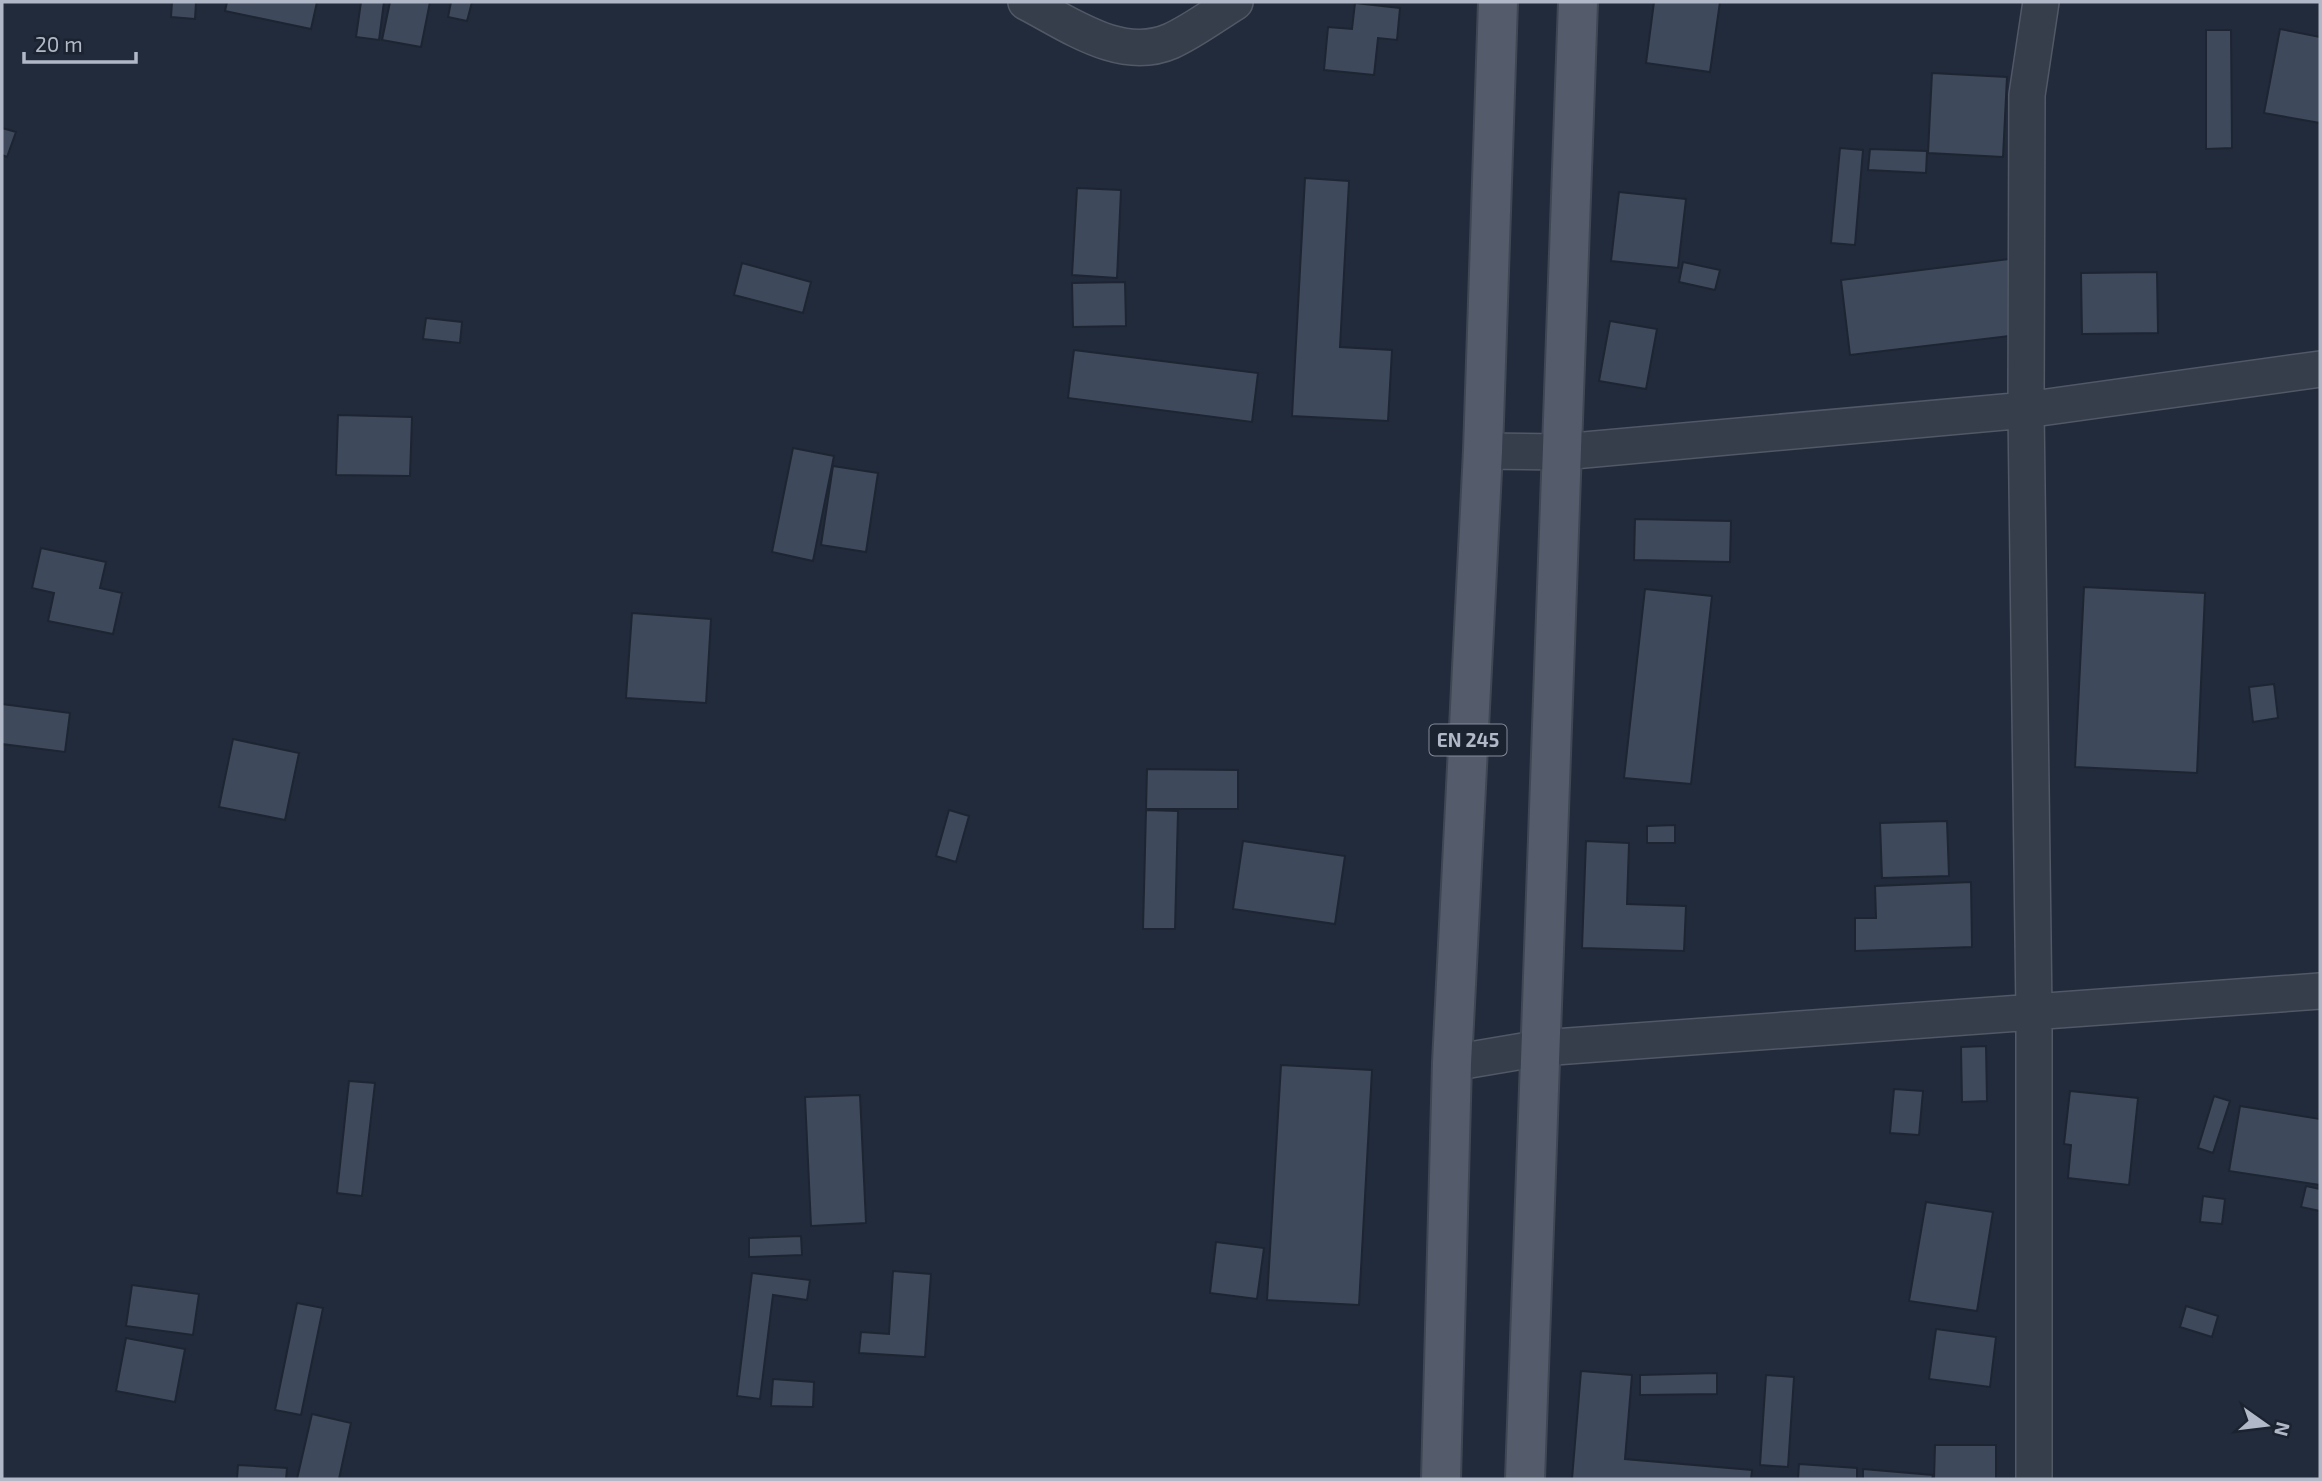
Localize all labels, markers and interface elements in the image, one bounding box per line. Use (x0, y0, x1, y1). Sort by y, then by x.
scale bar (24, 21, 136, 65)
text: 20 m (35, 31, 83, 56)
road number: EN 245 (1430, 724, 1506, 755)
north arrow (2231, 1390, 2301, 1460)
text: N (2270, 1420, 2296, 1439)

